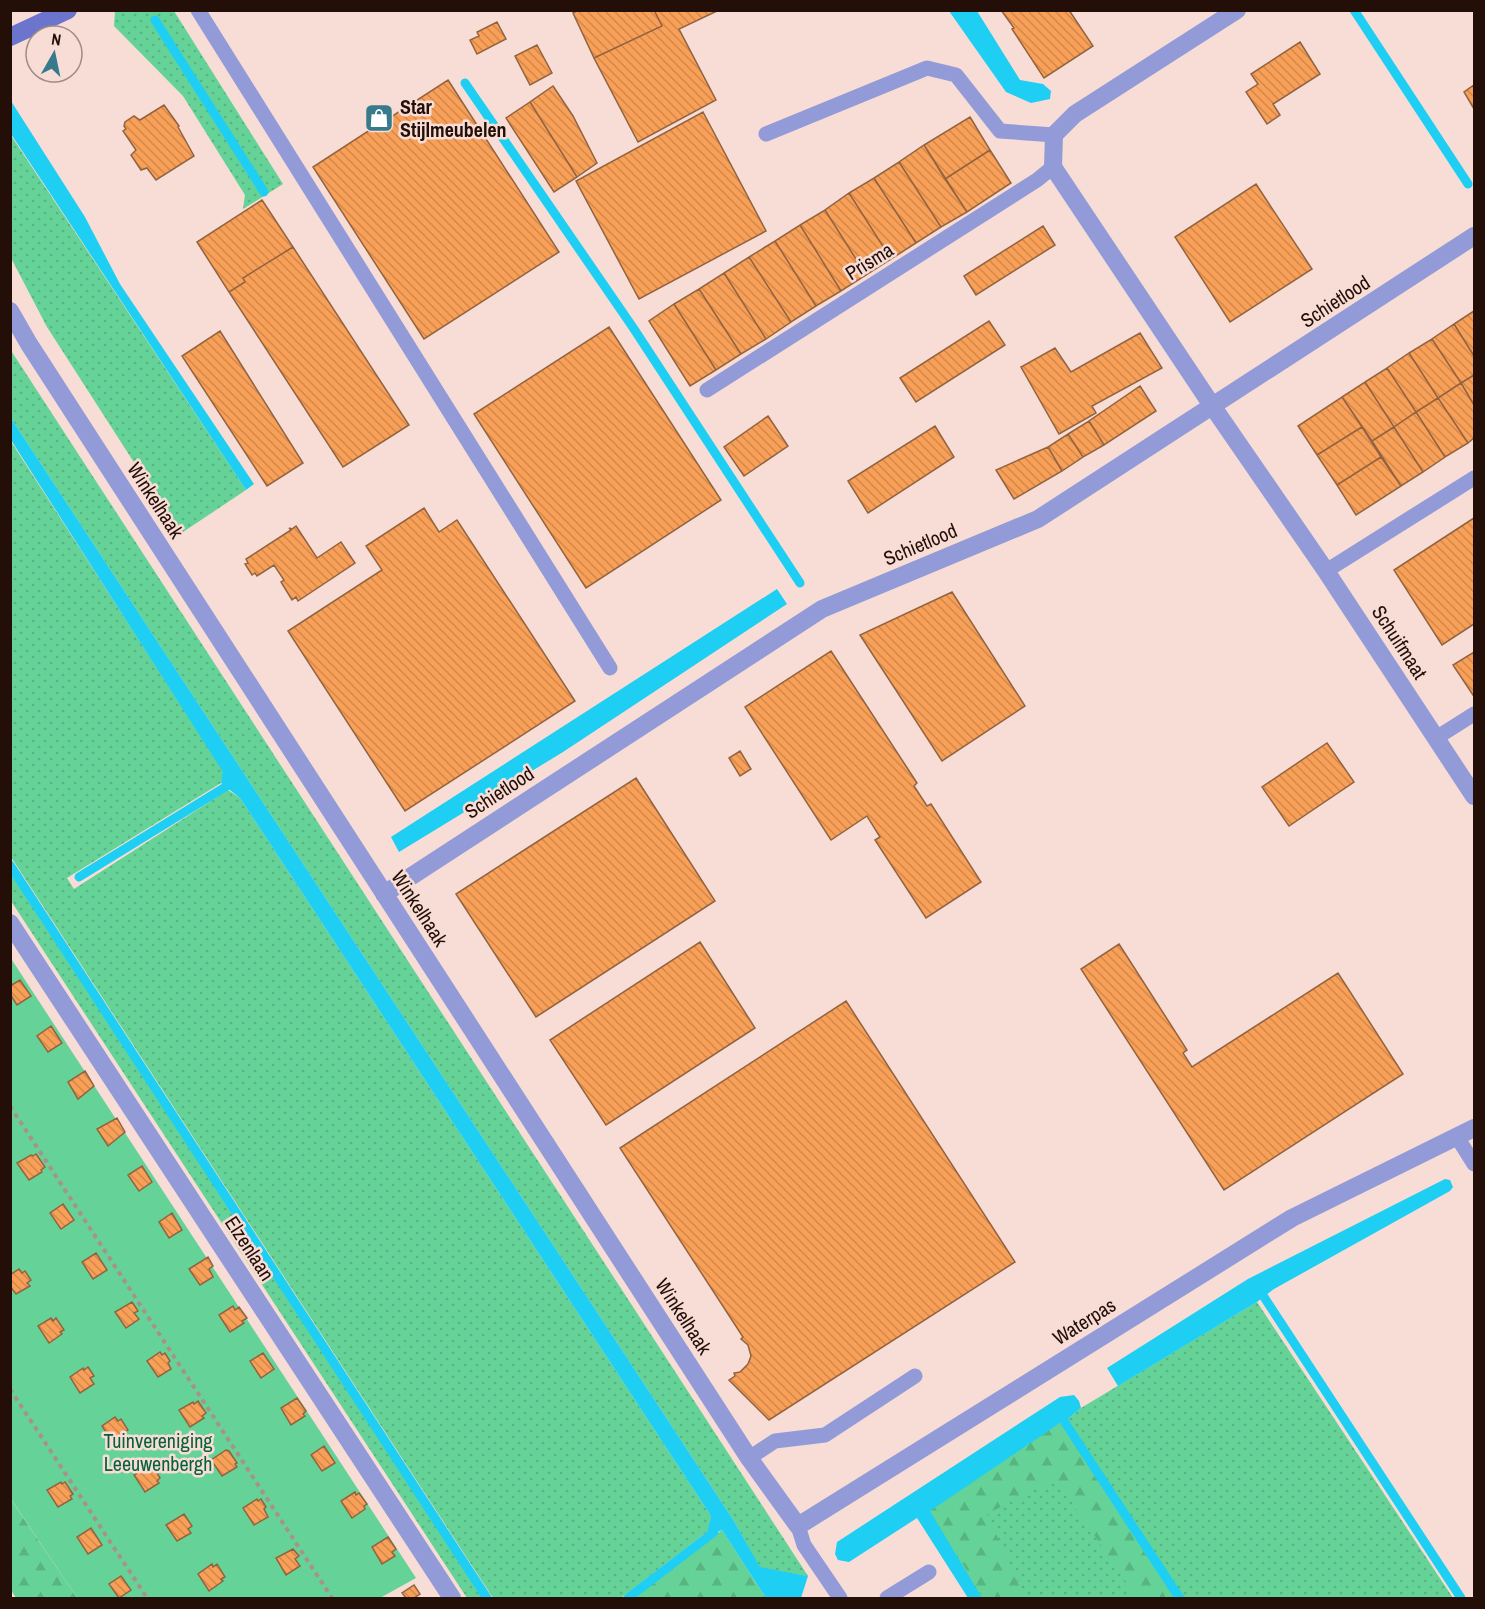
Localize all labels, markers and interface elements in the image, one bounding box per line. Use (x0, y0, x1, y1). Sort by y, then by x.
north arrow (24, 24, 84, 84)
text: N (50, 28, 63, 51)
place label: Star Stijlmeubelen (400, 93, 507, 143)
shop icon: Star Stijlmeubelen (363, 102, 395, 134)
street label: Prisma (840, 236, 898, 286)
street label: Schietlood (1295, 269, 1375, 333)
street label: Winkelhaak (121, 457, 191, 544)
street label: Schietlood (879, 516, 961, 572)
street label: Schuifmaat (1366, 600, 1434, 685)
street label: Schietlood (459, 760, 539, 824)
street label: Winkelhaak (385, 865, 455, 952)
street label: Elzenlaan (219, 1210, 281, 1286)
street label: Winkelhaak (649, 1273, 719, 1360)
street label: Waterpas (1047, 1291, 1121, 1351)
park label: Tuinvereniging Leeuwenbergh (104, 1427, 212, 1477)

